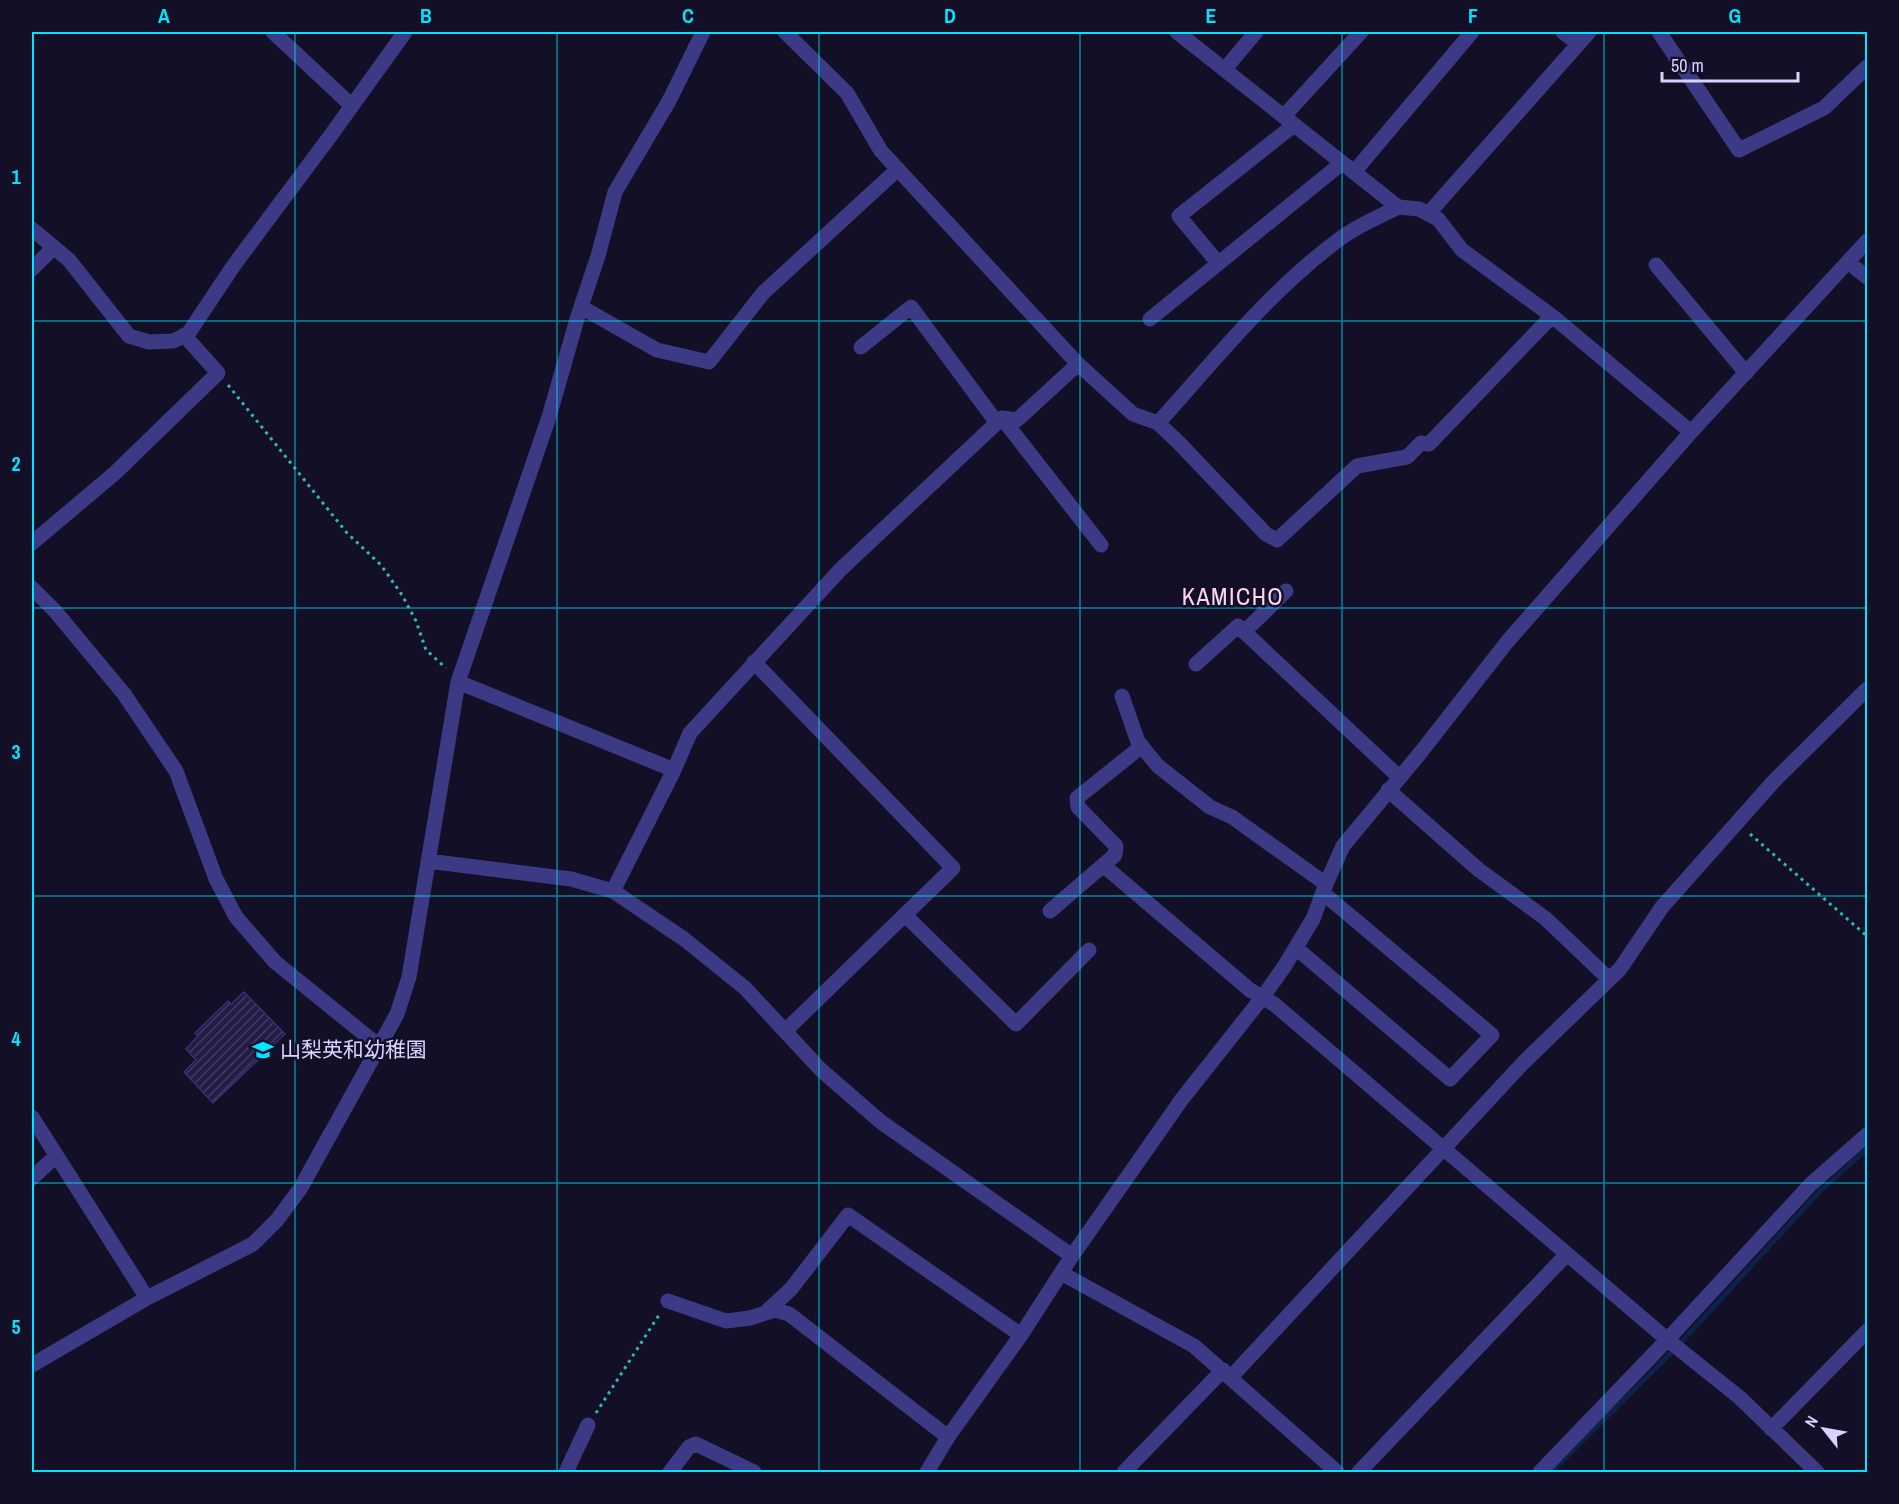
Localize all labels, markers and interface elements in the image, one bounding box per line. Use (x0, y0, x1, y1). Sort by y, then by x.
text: A (158, 2, 170, 29)
text: B (420, 2, 432, 29)
text: C (682, 2, 694, 29)
text: D (944, 2, 956, 29)
text: E (1206, 2, 1217, 29)
text: F (1468, 2, 1478, 29)
text: G (1729, 2, 1741, 29)
scale bar (1662, 45, 1798, 83)
text: 50 m (1671, 53, 1704, 78)
text: 1 (11, 163, 21, 190)
text: 2 (11, 450, 21, 477)
district label: KAMICHO (1182, 580, 1284, 612)
text: 3 (11, 738, 21, 765)
text: 4 (11, 1025, 21, 1052)
place label: 山梨英和幼稚園 (280, 1035, 427, 1064)
school or university icon: 山梨英和幼稚園 (251, 1038, 275, 1062)
text: 5 (11, 1313, 21, 1340)
north arrow (1794, 1399, 1854, 1459)
text: N (1799, 1412, 1823, 1431)

